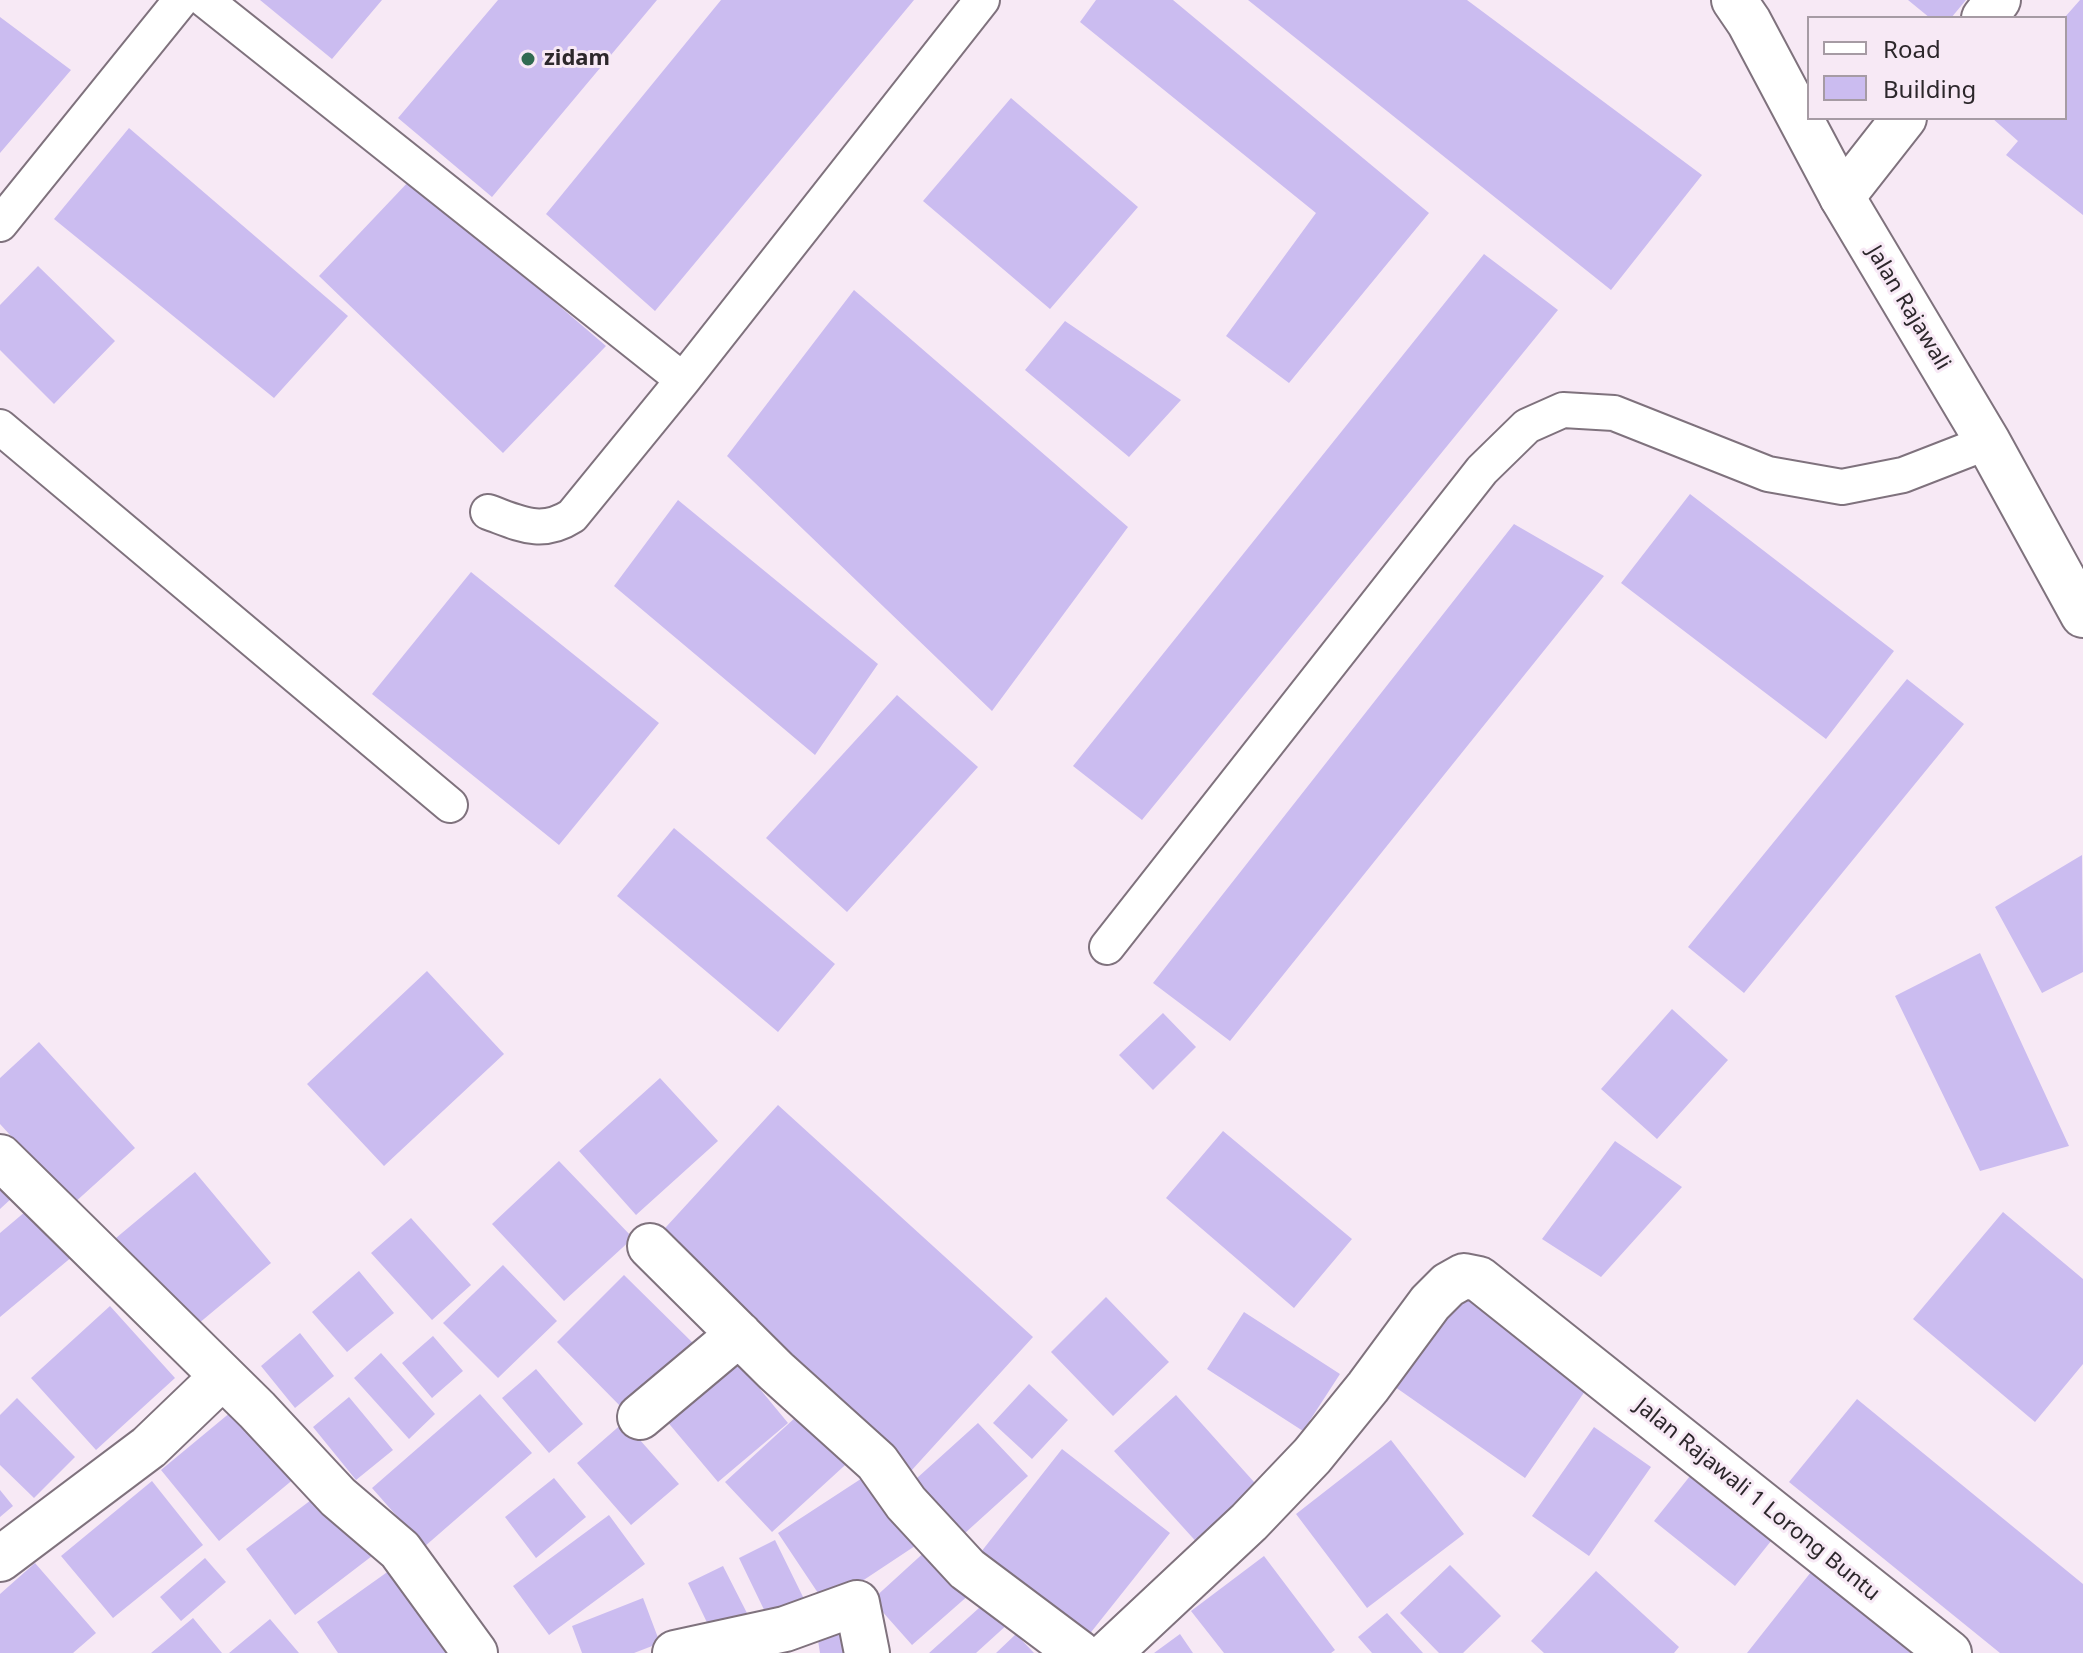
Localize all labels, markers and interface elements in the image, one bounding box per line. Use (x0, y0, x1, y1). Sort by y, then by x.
legend (1807, 16, 2067, 120)
text: Road (1883, 32, 1941, 65)
place label: zidam (544, 46, 610, 72)
marker: zidam (519, 50, 537, 68)
text: Building (1883, 72, 1976, 105)
street label: Jalan Rajawali (1860, 241, 1956, 375)
street label: Jalan Rajawali 1 Lorong Buntu (1629, 1393, 1885, 1607)

